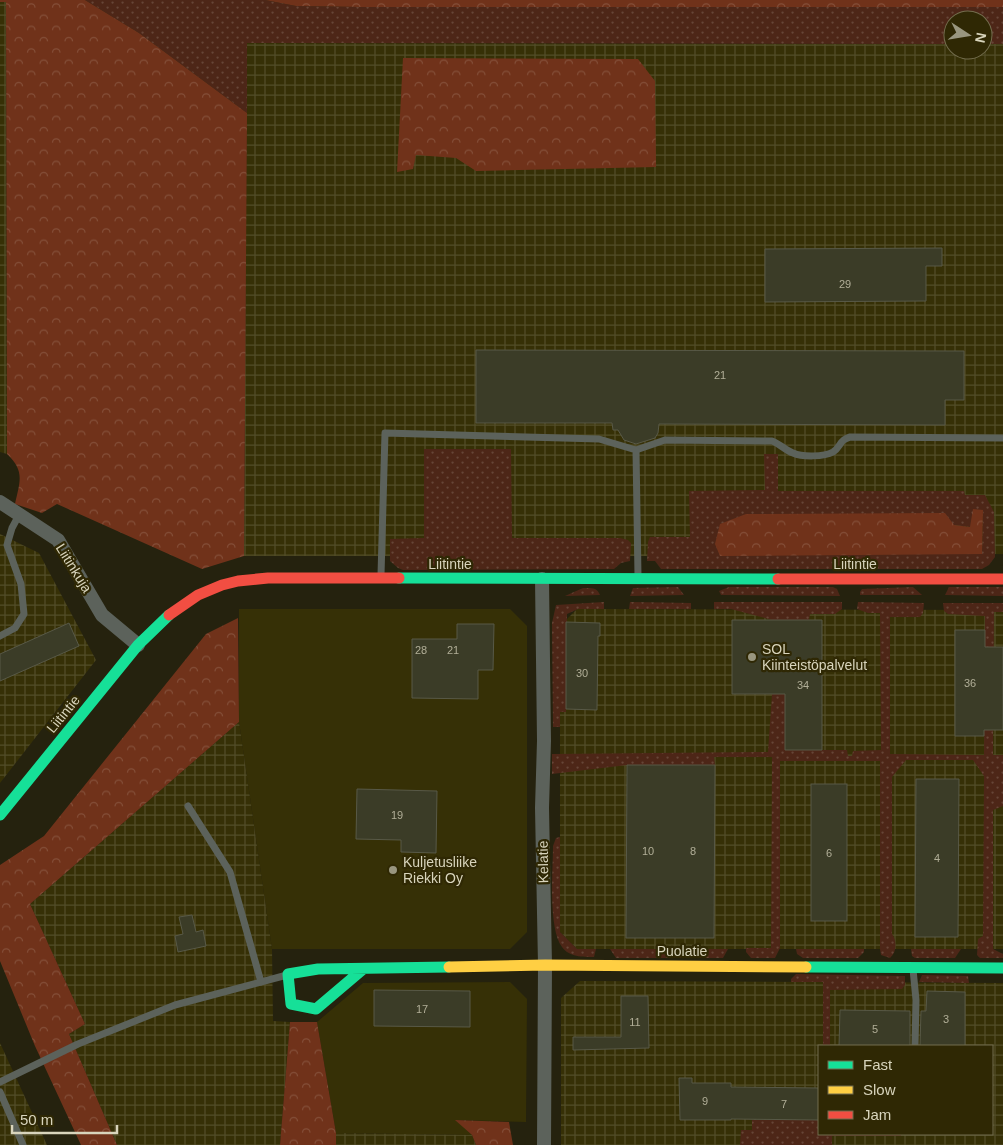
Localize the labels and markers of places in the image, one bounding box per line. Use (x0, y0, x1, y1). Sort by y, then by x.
place label: SOL Kiinteistöpalvelut (762, 641, 867, 673)
marker: SOL Kiinteistöpalvelut (746, 651, 758, 663)
place label: Kuljetusliike Riekki Oy (403, 854, 477, 886)
marker: Kuljetusliike Riekki Oy (387, 864, 399, 876)

